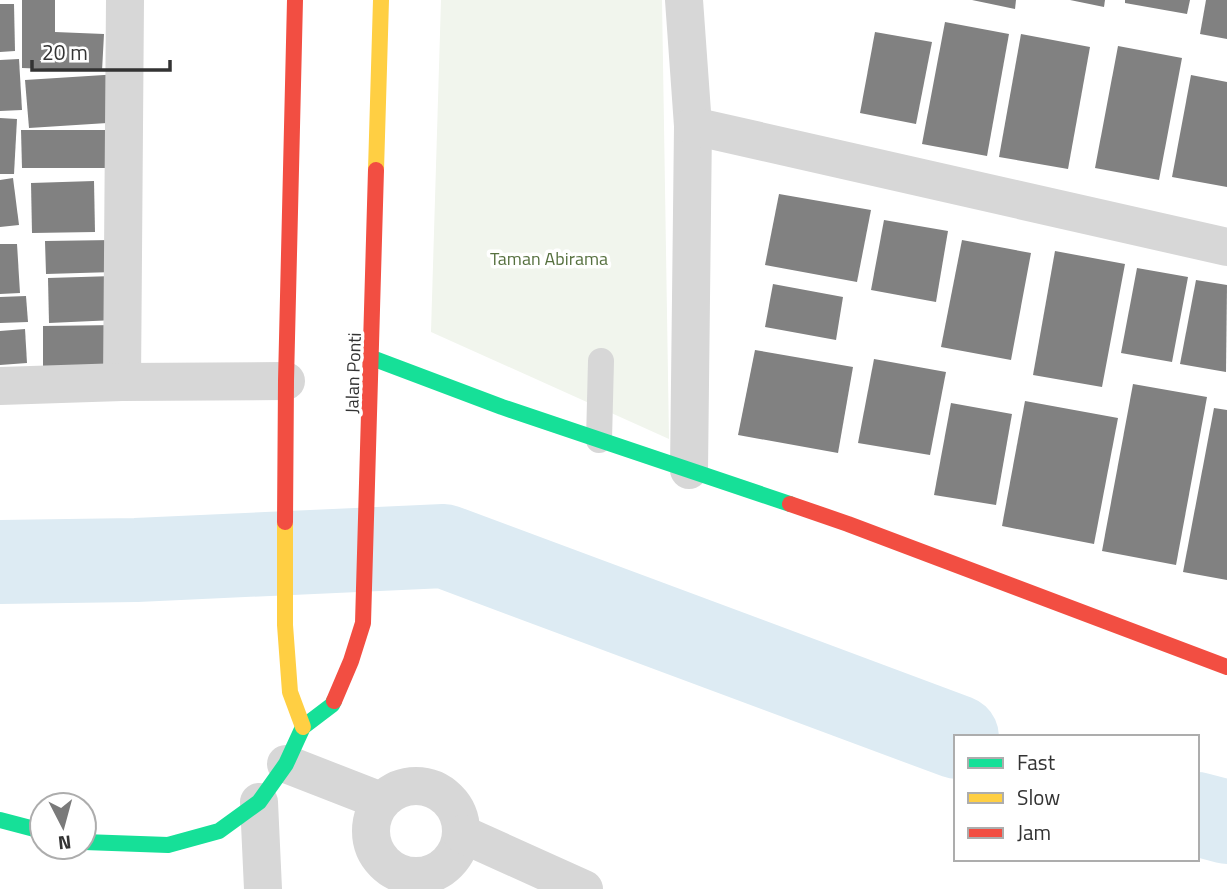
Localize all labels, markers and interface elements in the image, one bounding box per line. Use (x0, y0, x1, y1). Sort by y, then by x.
scale bar (32, 28, 170, 72)
text: 20 m (42, 36, 88, 68)
park label: Taman Abirama (490, 245, 608, 272)
street label: Jalan Ponti (338, 332, 368, 414)
legend (954, 735, 1199, 861)
text: Fast (1017, 746, 1056, 778)
text: Slow (1017, 781, 1060, 813)
north arrow (28, 791, 98, 861)
text: Jam (1017, 816, 1051, 848)
text: N (57, 828, 73, 859)

